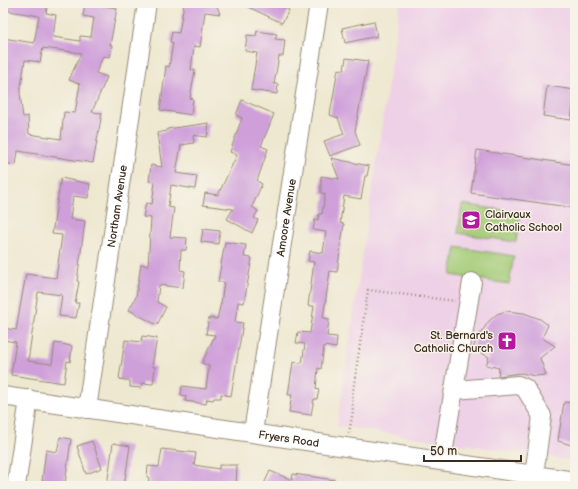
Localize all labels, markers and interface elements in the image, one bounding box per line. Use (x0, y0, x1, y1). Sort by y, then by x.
street label: Northam Avenue (105, 164, 130, 248)
street label: Amoore Avenue (274, 177, 299, 257)
place label: Clairvaux Catholic School (485, 208, 562, 234)
school or university icon: Clairvaux Catholic School (460, 209, 482, 231)
place label: St. Bernard's Catholic Church (414, 329, 494, 355)
church icon: St. Bernard's Catholic Church (496, 330, 518, 352)
street label: Fryers Road (258, 428, 320, 450)
scale bar (424, 437, 521, 463)
text: 50 m (430, 444, 457, 459)

